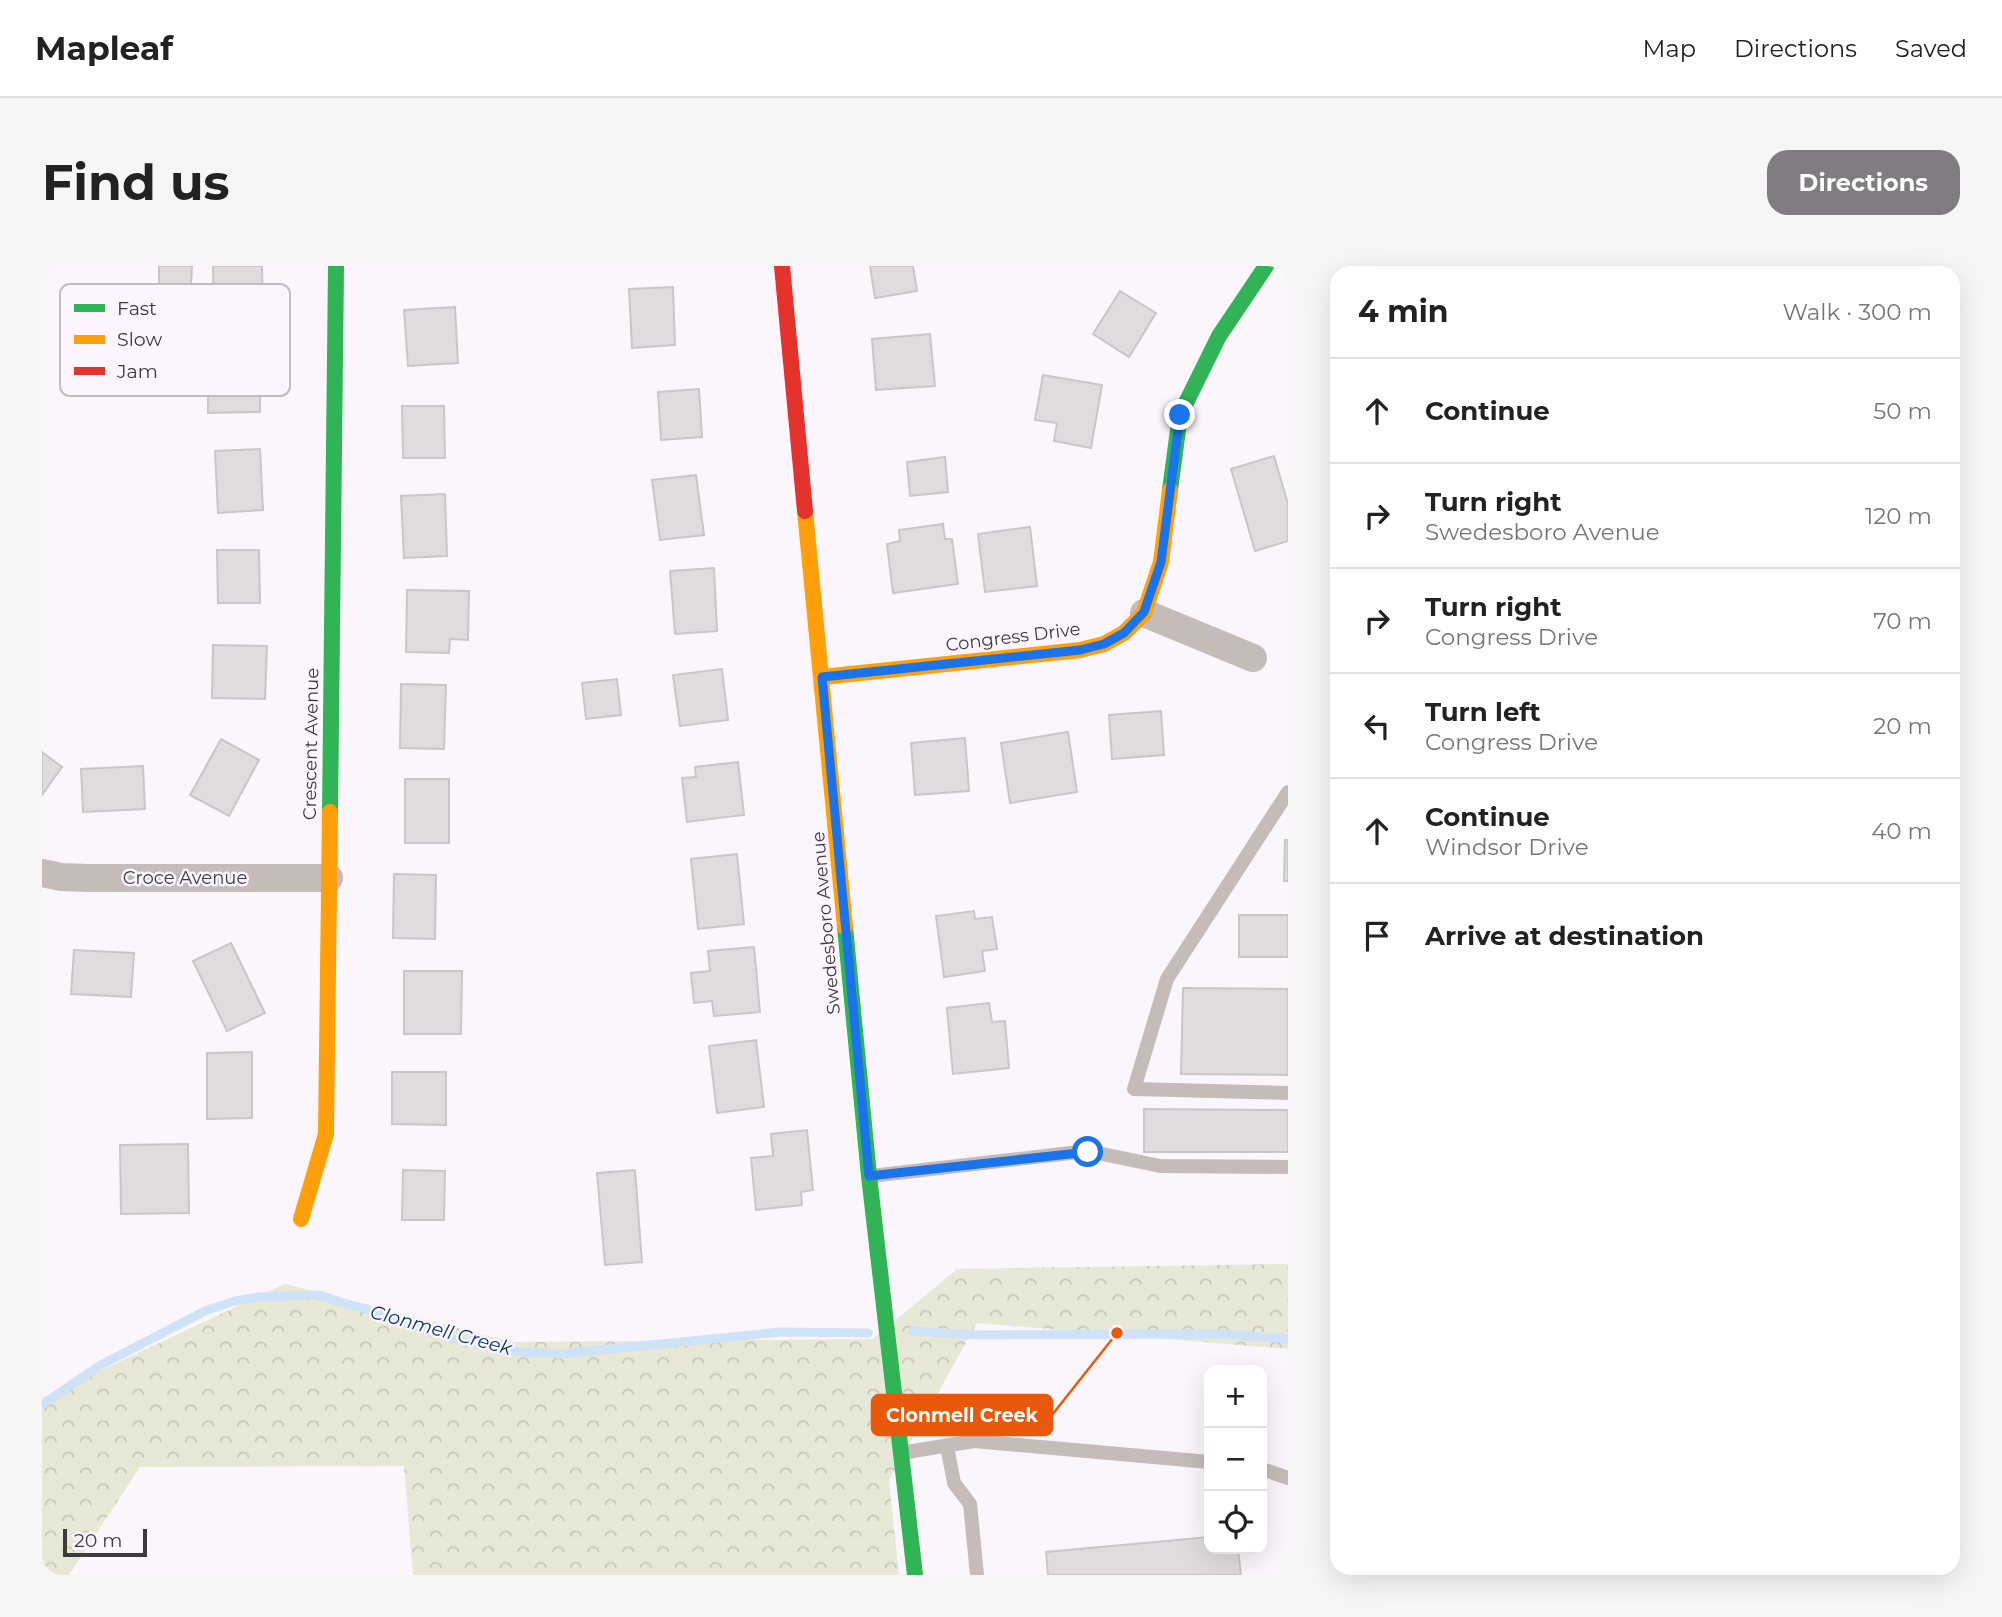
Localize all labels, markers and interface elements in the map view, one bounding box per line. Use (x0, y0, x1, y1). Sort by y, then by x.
text: Mapleaf (35, 28, 173, 68)
text: Map (1643, 34, 1696, 63)
text: Directions (1734, 34, 1857, 63)
text: Saved (1895, 34, 1967, 63)
button: Directions (1767, 150, 1960, 215)
text: Find us (42, 153, 230, 212)
legend (60, 284, 290, 396)
text: 4 min (1358, 293, 1448, 330)
text: Fast (117, 297, 157, 320)
text: Walk · 300 m (1782, 298, 1932, 326)
text: Slow (117, 328, 162, 351)
text: Jam (116, 360, 158, 383)
icon: ahead (1358, 392, 1396, 430)
text: Continue (1425, 395, 1550, 427)
text: 50 m (1873, 397, 1932, 425)
route end (1164, 399, 1195, 430)
text: Turn right (1425, 486, 1561, 518)
icon: right (1358, 497, 1396, 535)
text: 120 m (1865, 502, 1932, 530)
text: Swedesboro Avenue (1425, 518, 1660, 546)
text: Turn right (1425, 591, 1561, 623)
icon: right (1358, 602, 1396, 640)
text: 70 m (1873, 607, 1932, 635)
street label: Congress Drive (944, 618, 1082, 656)
text: Congress Drive (1425, 623, 1598, 651)
street label: Crescent Avenue (299, 668, 323, 820)
text: Turn left (1425, 696, 1541, 728)
icon: left (1358, 707, 1396, 745)
text: 20 m (1873, 712, 1932, 740)
text: Congress Drive (1425, 728, 1598, 756)
text: Continue (1425, 801, 1550, 833)
icon: ahead (1358, 812, 1396, 850)
text: 40 m (1871, 817, 1932, 845)
street label: Swedesboro Avenue (807, 830, 845, 1015)
text: Windsor Drive (1425, 833, 1589, 861)
street label: Croce Avenue (123, 867, 247, 889)
icon: arrive (1358, 917, 1396, 955)
text: Arrive at destination (1425, 920, 1704, 952)
route start (1072, 1136, 1103, 1167)
water label: Clonmell Creek (368, 1300, 515, 1360)
map controls (1204, 1365, 1267, 1554)
button: + (1204, 1365, 1267, 1428)
callout: Clonmell Creek (872, 1395, 1052, 1435)
text: Clonmell Creek (886, 1404, 1039, 1427)
button: − (1204, 1428, 1267, 1491)
button: locate (1204, 1491, 1267, 1554)
scale bar (63, 1526, 147, 1558)
text: 20 m (74, 1529, 122, 1552)

